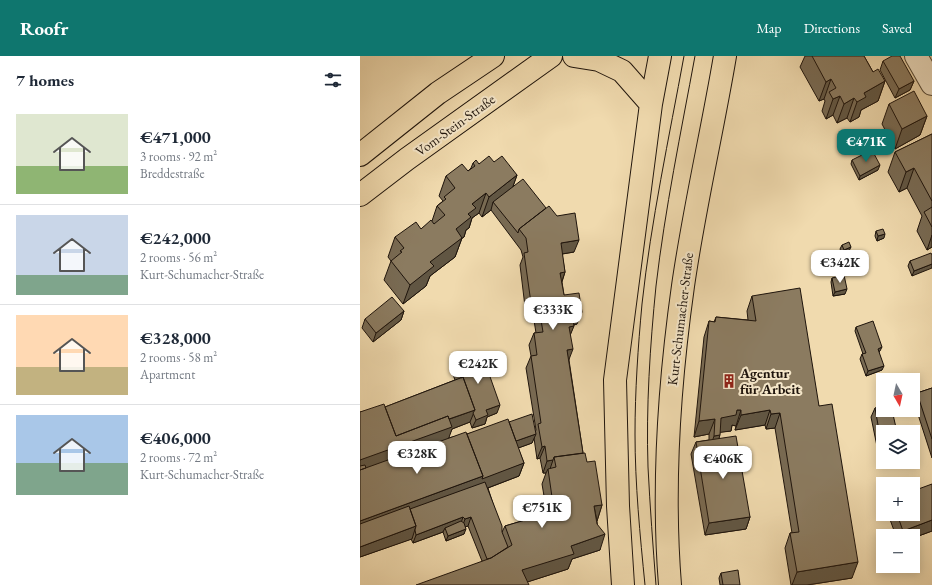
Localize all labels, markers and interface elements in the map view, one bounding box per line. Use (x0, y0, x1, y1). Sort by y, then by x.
text: Roofr (20, 16, 68, 41)
text: Map (756, 19, 782, 37)
text: Directions (804, 19, 860, 37)
text: Saved (882, 19, 912, 37)
text: 7 homes (16, 69, 74, 91)
icon: filters (322, 69, 344, 91)
street label: Vom-Stein-Straße (412, 90, 499, 160)
text: €471,000 (140, 126, 211, 148)
pin: €471K (838, 129, 894, 163)
icon: home (48, 130, 96, 178)
text: €471K (846, 133, 886, 150)
text: 3 rooms · 92 m² (140, 148, 217, 165)
text: Breddestraße (140, 165, 205, 182)
text: €242,000 (140, 227, 211, 249)
icon: home (48, 231, 96, 279)
text: 2 rooms · 56 m² (140, 249, 217, 266)
pin: €342K (812, 250, 868, 284)
street label: Kurt-Schumacher-Straße (663, 251, 697, 386)
text: €342K (820, 254, 860, 271)
text: Kurt-Schumacher-Straße (140, 266, 264, 283)
pin: €333K (525, 297, 581, 331)
text: €333K (533, 301, 573, 318)
text: €328,000 (140, 327, 211, 349)
icon: home (48, 331, 96, 379)
text: 2 rooms · 58 m² (140, 349, 217, 366)
pin: €242K (450, 351, 506, 385)
text: €242K (458, 355, 498, 372)
place label: Agentur für Arbeit (739, 364, 801, 398)
text: Apartment (140, 366, 195, 383)
building icon: Agentur für Arbeit (721, 373, 737, 389)
north arrow (876, 373, 920, 417)
map controls (876, 373, 920, 573)
button: layers (876, 425, 920, 469)
text: €406,000 (140, 427, 211, 449)
icon: home (48, 431, 96, 479)
pin: €328K (389, 441, 445, 475)
text: €328K (397, 445, 437, 462)
pin: €406K (695, 446, 751, 480)
text: 2 rooms · 72 m² (140, 449, 217, 466)
text: €406K (703, 450, 743, 467)
text: Kurt-Schumacher-Straße (140, 466, 264, 483)
button: + (876, 477, 920, 521)
pin: €751K (514, 495, 570, 529)
text: €751K (522, 499, 562, 516)
button: − (876, 529, 920, 573)

